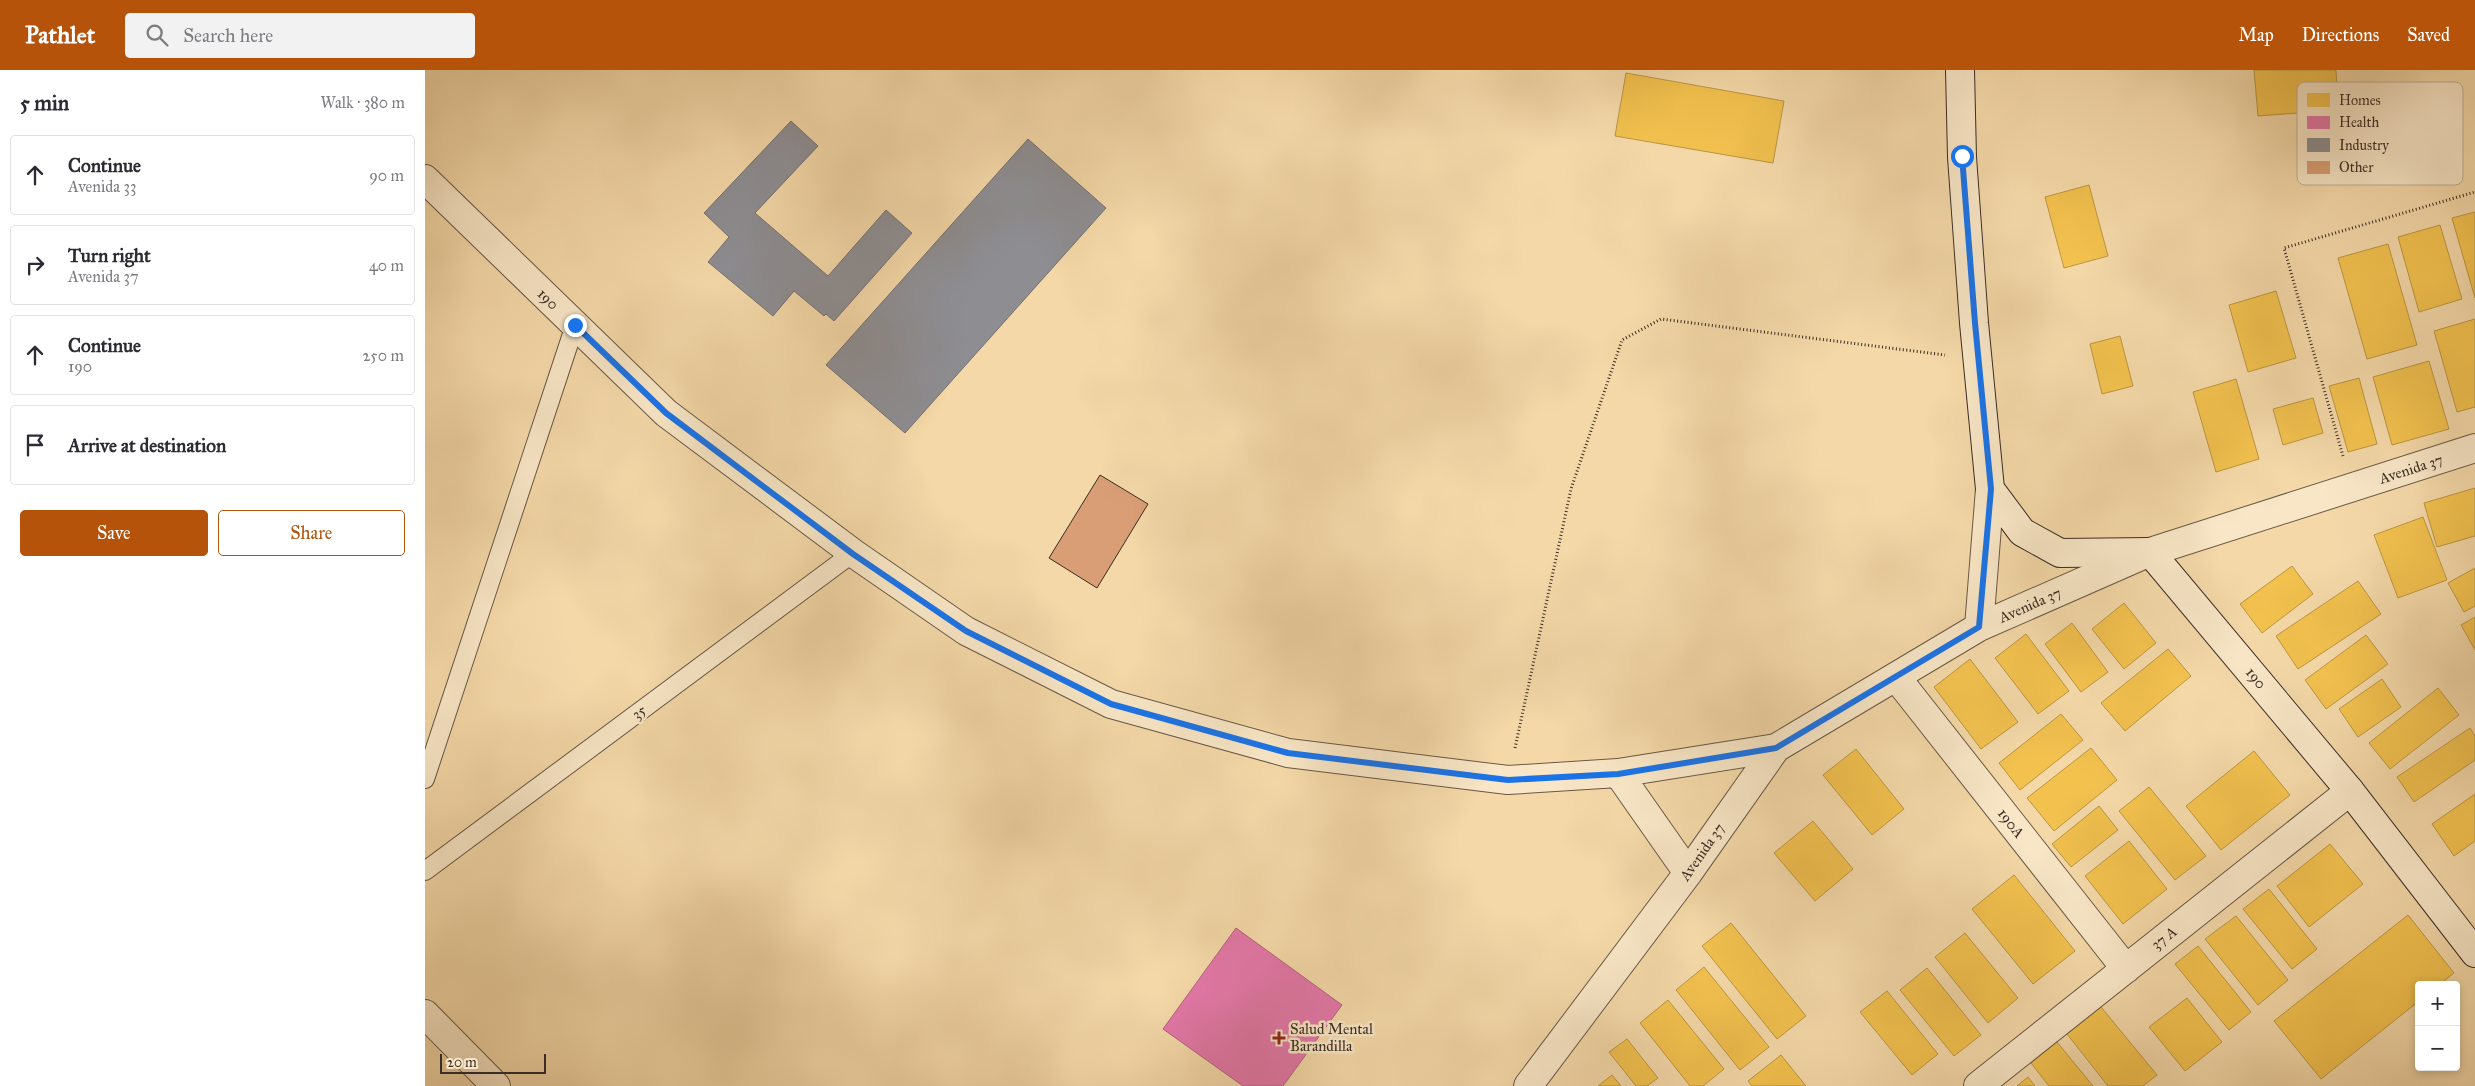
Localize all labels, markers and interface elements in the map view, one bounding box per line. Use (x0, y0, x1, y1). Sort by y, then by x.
search box (125, 13, 475, 58)
text: Pathlet (25, 20, 95, 50)
icon: search (143, 21, 171, 49)
text: Search here (183, 24, 273, 47)
text: Map (2238, 24, 2274, 46)
text: Directions (2302, 24, 2379, 46)
text: Saved (2407, 24, 2450, 46)
legend (2297, 82, 2463, 185)
text: 5 min (20, 90, 69, 116)
text: Homes (2339, 92, 2381, 109)
text: Walk · 380 m (321, 93, 405, 112)
text: Health (2339, 114, 2379, 131)
text: Industry (2339, 137, 2389, 154)
route start (1951, 145, 1974, 168)
text: Continue (68, 154, 141, 177)
text: Other (2339, 159, 2374, 176)
icon: ahead (21, 161, 49, 189)
text: 90 m (369, 166, 404, 185)
text: Avenida 33 (68, 177, 136, 196)
text: Turn right (68, 244, 151, 267)
icon: right (21, 251, 49, 279)
text: 40 m (369, 256, 404, 275)
text: Avenida 37 (68, 267, 138, 286)
street label: 190 (534, 285, 562, 313)
route end (564, 314, 587, 337)
text: Continue (68, 334, 141, 357)
icon: ahead (21, 341, 49, 369)
text: 250 m (363, 346, 404, 365)
text: 190 (68, 357, 92, 376)
icon: arrive (21, 431, 49, 459)
text: Arrive at destination (68, 434, 226, 457)
street label: Avenida 37 (2376, 450, 2445, 488)
button: Save (20, 510, 208, 556)
button: Share (218, 510, 405, 556)
street label: Avenida 37 (1995, 583, 2064, 627)
street label: 190 (2242, 664, 2270, 692)
street label: 35 (628, 701, 650, 723)
street label: 190A (1994, 805, 2028, 841)
street label: Avenida 37 (1675, 820, 1728, 885)
street label: 37 A (2148, 922, 2180, 954)
map controls (2415, 981, 2460, 1071)
button: + (2415, 981, 2460, 1026)
place label: Salud Mental Barandilla (1290, 1020, 1374, 1055)
button: − (2415, 1026, 2460, 1071)
marker: Salud Mental Barandilla (1272, 1031, 1286, 1045)
scale bar (440, 1051, 546, 1074)
text: 20 m (447, 1054, 477, 1071)

